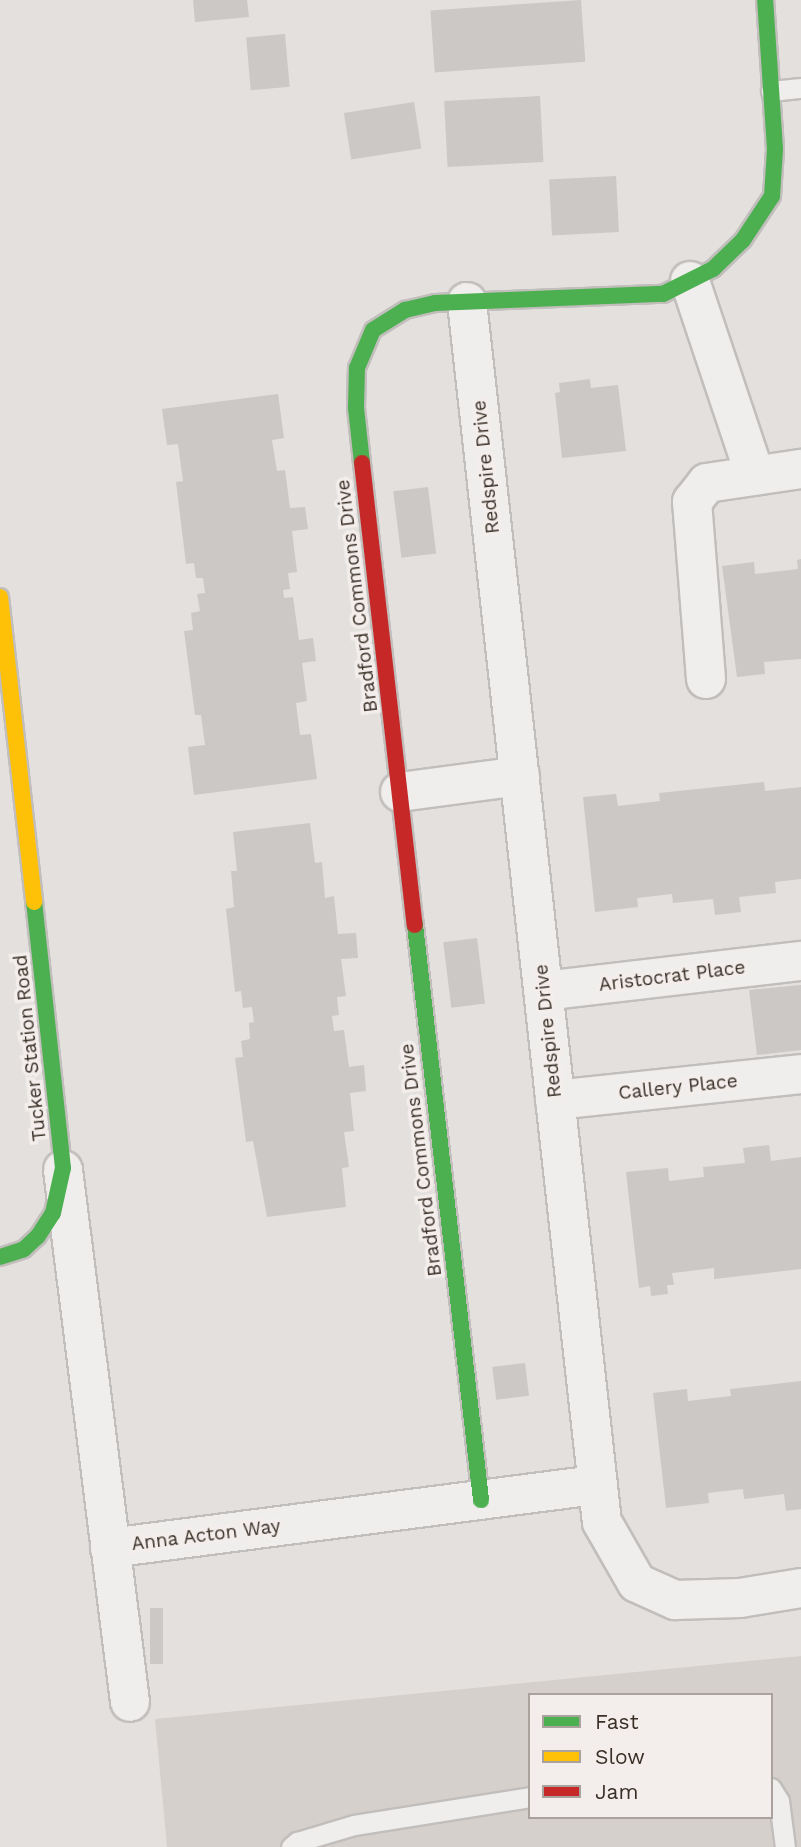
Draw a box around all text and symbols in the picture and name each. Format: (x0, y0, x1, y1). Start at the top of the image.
street label: Redspire Drive (468, 399, 504, 535)
street label: Bradford Commons Drive (331, 478, 383, 714)
street label: Tucker Station Road (9, 953, 51, 1143)
street label: Aristocrat Place (597, 956, 747, 996)
street label: Redspire Drive (530, 963, 566, 1099)
street label: Bradford Commons Drive (395, 1042, 447, 1278)
street label: Callery Place (617, 1069, 739, 1105)
street label: Anna Acton Way (129, 1514, 283, 1556)
legend (528, 1693, 773, 1819)
text: Fast (595, 1709, 639, 1734)
text: Slow (595, 1744, 645, 1769)
text: Jam (595, 1779, 638, 1804)

